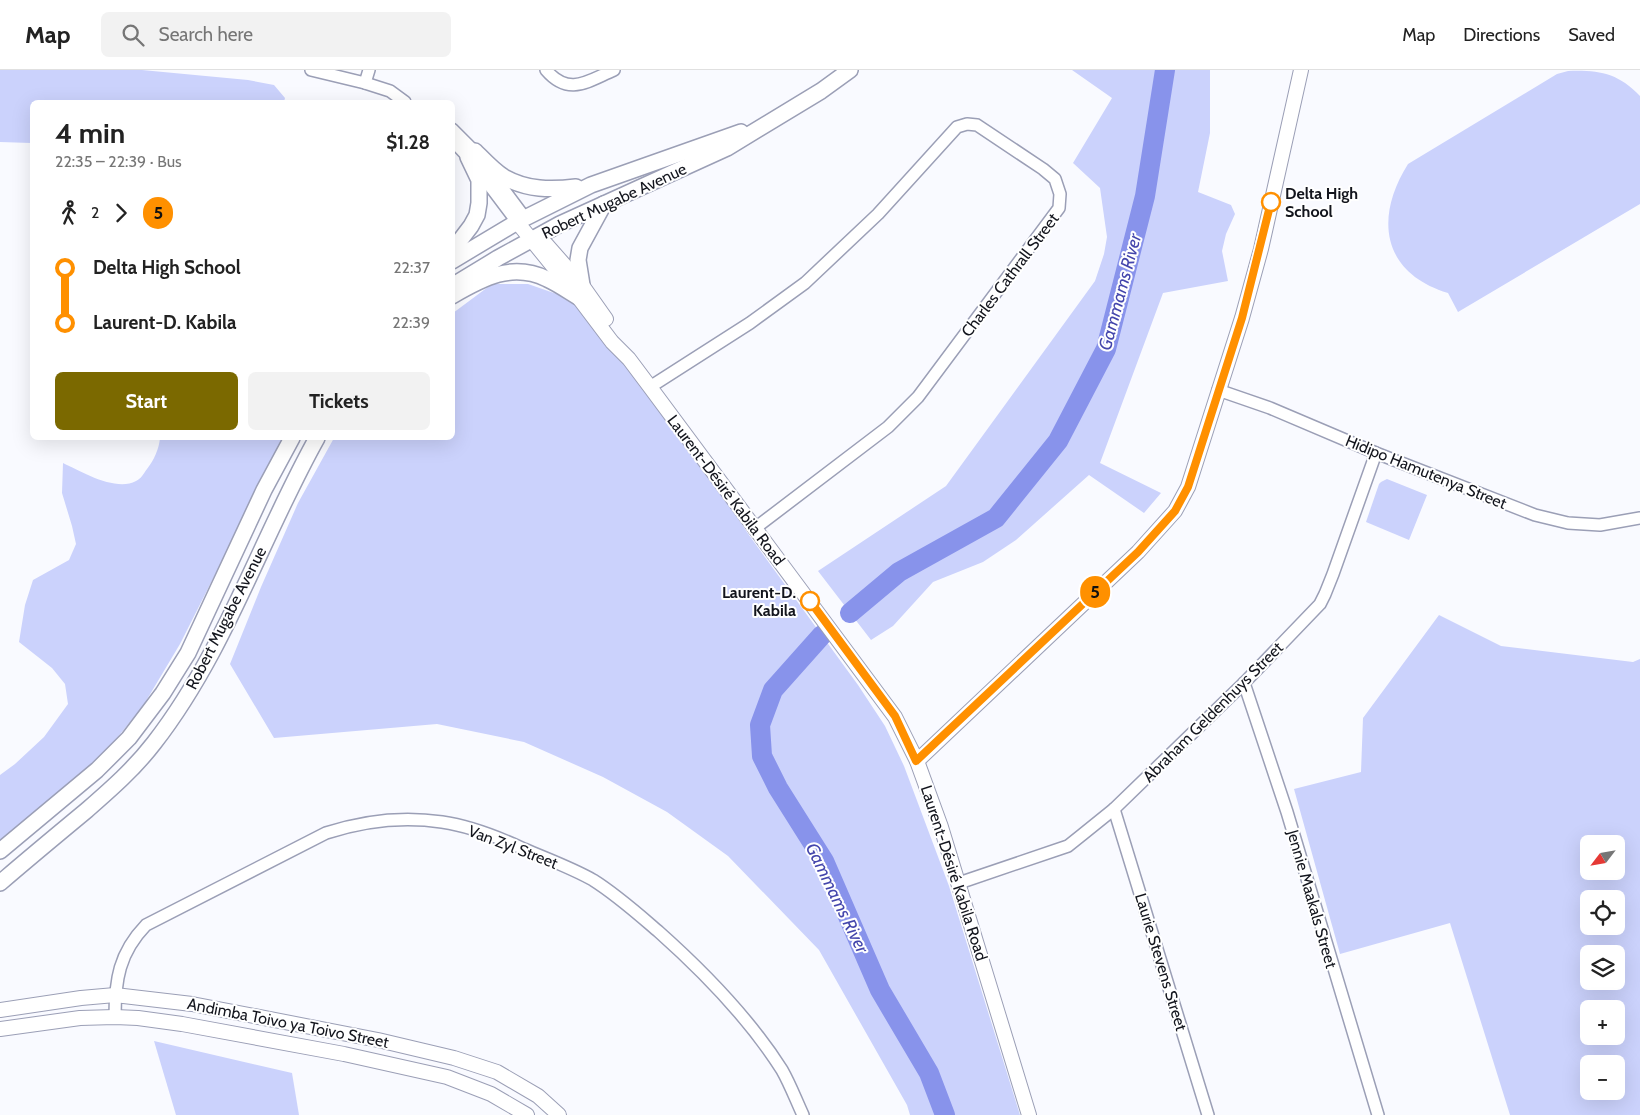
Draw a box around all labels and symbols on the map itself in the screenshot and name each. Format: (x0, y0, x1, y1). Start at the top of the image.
street label: Robert Mugabe Avenue (539, 159, 689, 243)
place label: Delta High School (1285, 184, 1358, 221)
marker: Delta High School (1261, 192, 1281, 212)
street label: Charles Cathrall Street (957, 209, 1063, 341)
water label: Gammams River (1094, 230, 1147, 353)
street label: Laurent-Désiré Kabila Road (663, 411, 789, 569)
street label: Hidipo Hamutenya Street (1343, 431, 1510, 513)
street label: Robert Mugabe Avenue (182, 544, 270, 692)
line badge: 5 (1079, 576, 1111, 608)
place label: Laurent-D. Kabila (722, 583, 796, 620)
marker: Laurent-D. Kabila (800, 591, 820, 611)
street label: Abraham Geldenhuys Street (1139, 638, 1287, 786)
street label: Laurent-Désiré Kabila Road (917, 783, 991, 963)
street label: Van Zyl Street (465, 821, 561, 873)
street label: Jennie Maakals Street (1283, 827, 1341, 971)
north arrow (1580, 835, 1625, 880)
water label: Gammams River (801, 839, 874, 958)
street label: Laurie Stevens Street (1131, 891, 1191, 1034)
street label: Andimba Toivo ya Toivo Street (186, 994, 391, 1052)

